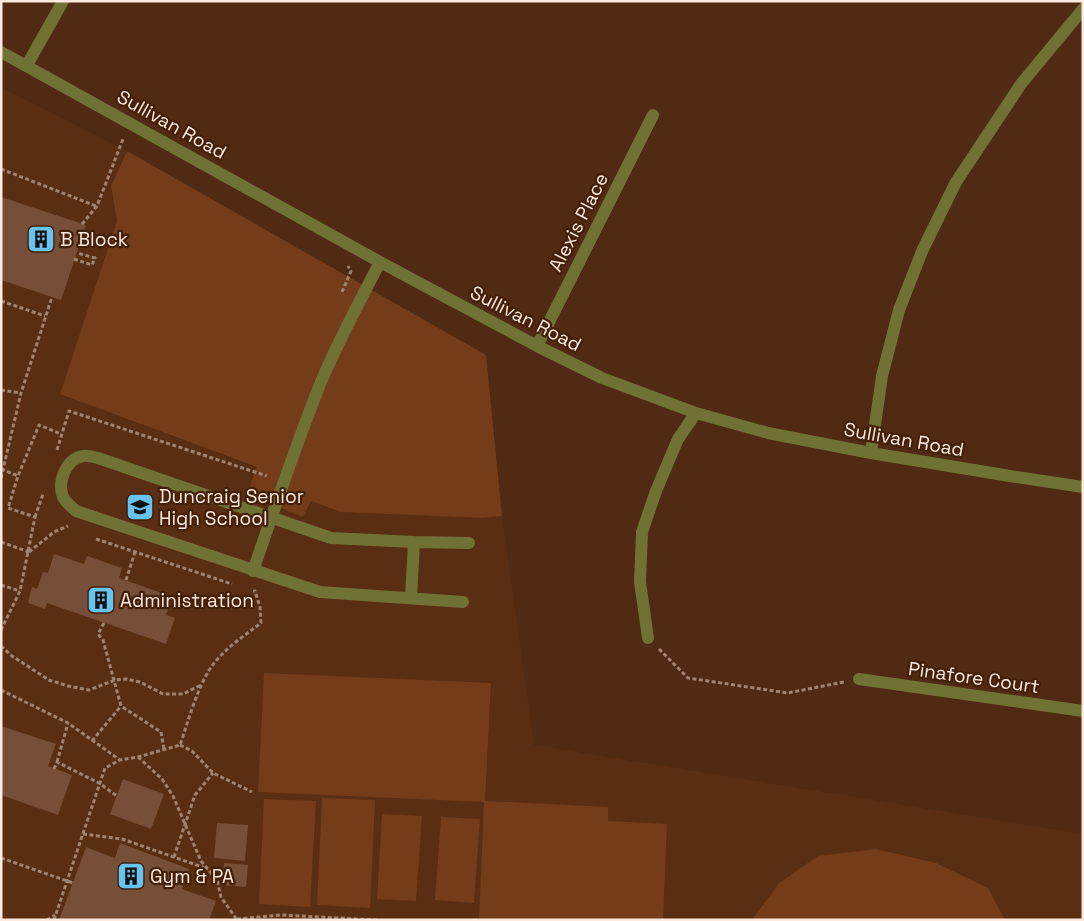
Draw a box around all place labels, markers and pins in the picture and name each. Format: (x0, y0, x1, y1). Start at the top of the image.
building icon: B Block (26, 224, 56, 254)
place label: B Block (60, 227, 128, 252)
place label: Duncraig Senior High School (159, 484, 304, 531)
school or university icon: Duncraig Senior High School (125, 492, 155, 522)
building icon: Administration (86, 585, 116, 615)
place label: Administration (120, 588, 254, 613)
building icon: Gym & PA (116, 861, 146, 891)
place label: Gym & PA (150, 864, 234, 889)

